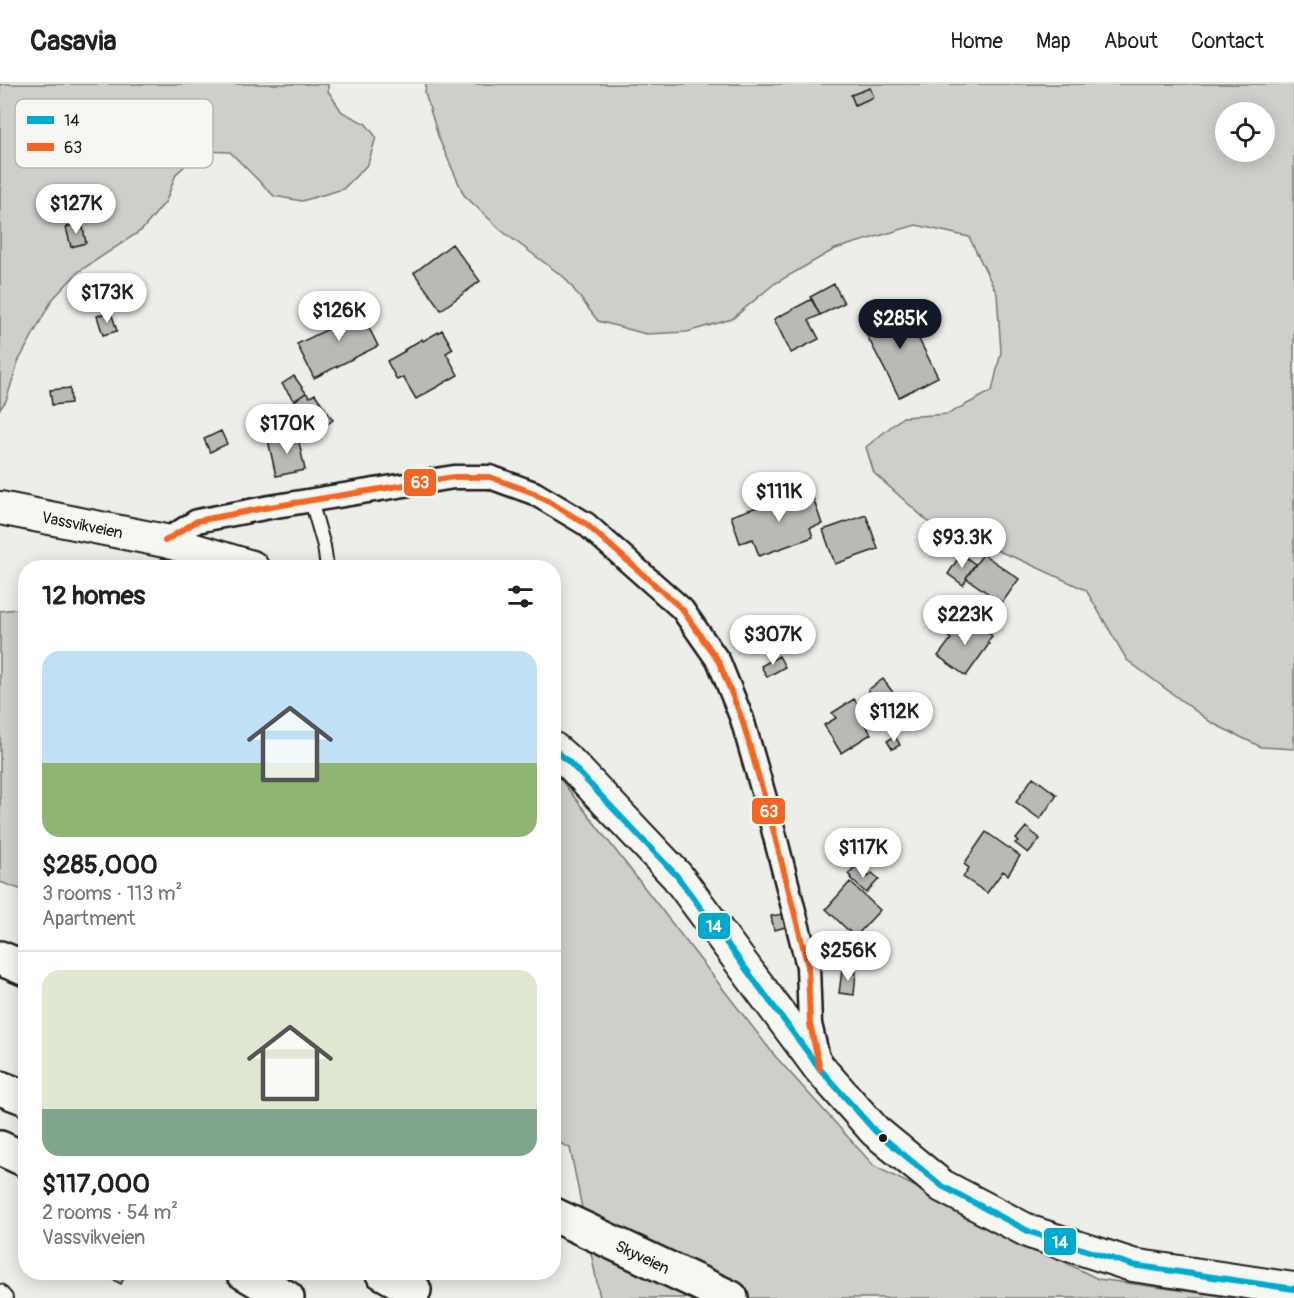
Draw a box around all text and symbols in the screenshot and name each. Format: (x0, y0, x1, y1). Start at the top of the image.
text: Casavia (30, 24, 116, 59)
text: Home (950, 28, 1003, 55)
text: Map (1036, 28, 1071, 55)
text: About (1104, 28, 1158, 55)
text: Contact (1191, 28, 1264, 55)
legend (15, 99, 213, 168)
map controls (1215, 102, 1275, 162)
button: locate (1215, 102, 1275, 162)
text: 14 (64, 111, 80, 131)
text: 63 (64, 138, 82, 158)
pin: $127K (34, 184, 118, 235)
text: $127K (50, 191, 102, 216)
pin: $173K (65, 273, 149, 324)
text: $173K (81, 280, 133, 305)
pin: $126K (297, 291, 381, 342)
text: $126K (312, 298, 366, 323)
pin: $285K (858, 299, 942, 350)
text: $285K (873, 306, 928, 331)
pin: $170K (245, 404, 329, 455)
text: $170K (260, 411, 314, 436)
line badge: 63 (403, 468, 437, 497)
pin: $111K (737, 472, 821, 523)
text: 63 (411, 473, 429, 493)
text: $111K (756, 479, 802, 504)
street label: Vassvikveien (40, 508, 125, 543)
pin: $93.3K (913, 518, 1011, 569)
text: $93.3K (932, 525, 992, 550)
text: 12 homes (42, 580, 145, 612)
icon: filters (504, 580, 537, 613)
pin: $223K (923, 595, 1007, 646)
text: $223K (937, 602, 993, 627)
pin: $307K (731, 615, 815, 666)
text: $307K (744, 622, 802, 647)
icon: home (236, 690, 344, 798)
pin: $112K (852, 692, 936, 743)
text: $112K (869, 699, 919, 724)
line badge: 63 (751, 797, 786, 825)
text: 63 (760, 802, 778, 822)
pin: $117K (821, 828, 905, 879)
text: $117K (838, 835, 888, 860)
text: $285,000 (42, 849, 158, 881)
text: 3 rooms · 113 m² (42, 881, 182, 906)
text: Apartment (42, 906, 135, 931)
line badge: 14 (697, 912, 731, 940)
text: 14 (706, 917, 722, 937)
pin: $256K (806, 931, 890, 982)
text: $256K (820, 938, 876, 963)
icon: home (236, 1009, 344, 1117)
unlabelled marker (877, 1132, 889, 1144)
text: $117,000 (42, 1168, 150, 1200)
text: 2 rooms · 54 m² (42, 1200, 178, 1225)
text: Vassvikveien (42, 1225, 145, 1250)
line badge: 14 (1043, 1227, 1077, 1256)
text: 14 (1052, 1233, 1068, 1253)
street label: Skyveien (612, 1236, 673, 1279)

